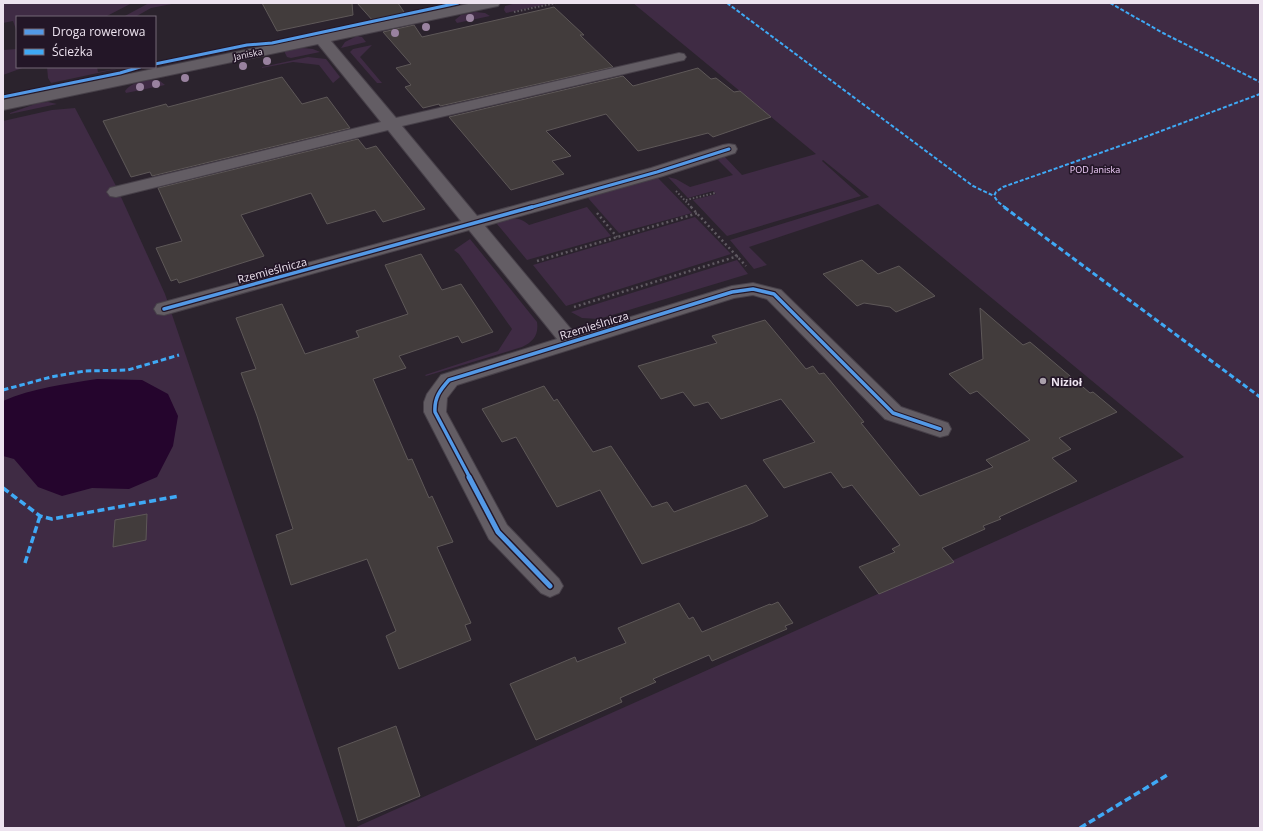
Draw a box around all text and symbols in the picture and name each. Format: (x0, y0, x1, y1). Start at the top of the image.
legend (16, 16, 156, 68)
text: Droga rowerowa (52, 23, 145, 40)
text: Ścieżka (52, 43, 93, 60)
street label: Janiska (231, 45, 264, 64)
park label: POD Janiska (1070, 163, 1120, 176)
street label: Rzemieślnicza (236, 254, 308, 286)
street label: Rzemieślnicza (558, 307, 630, 343)
place label: Nizioł (1051, 374, 1083, 389)
marker: Nizioł (1038, 376, 1048, 386)

